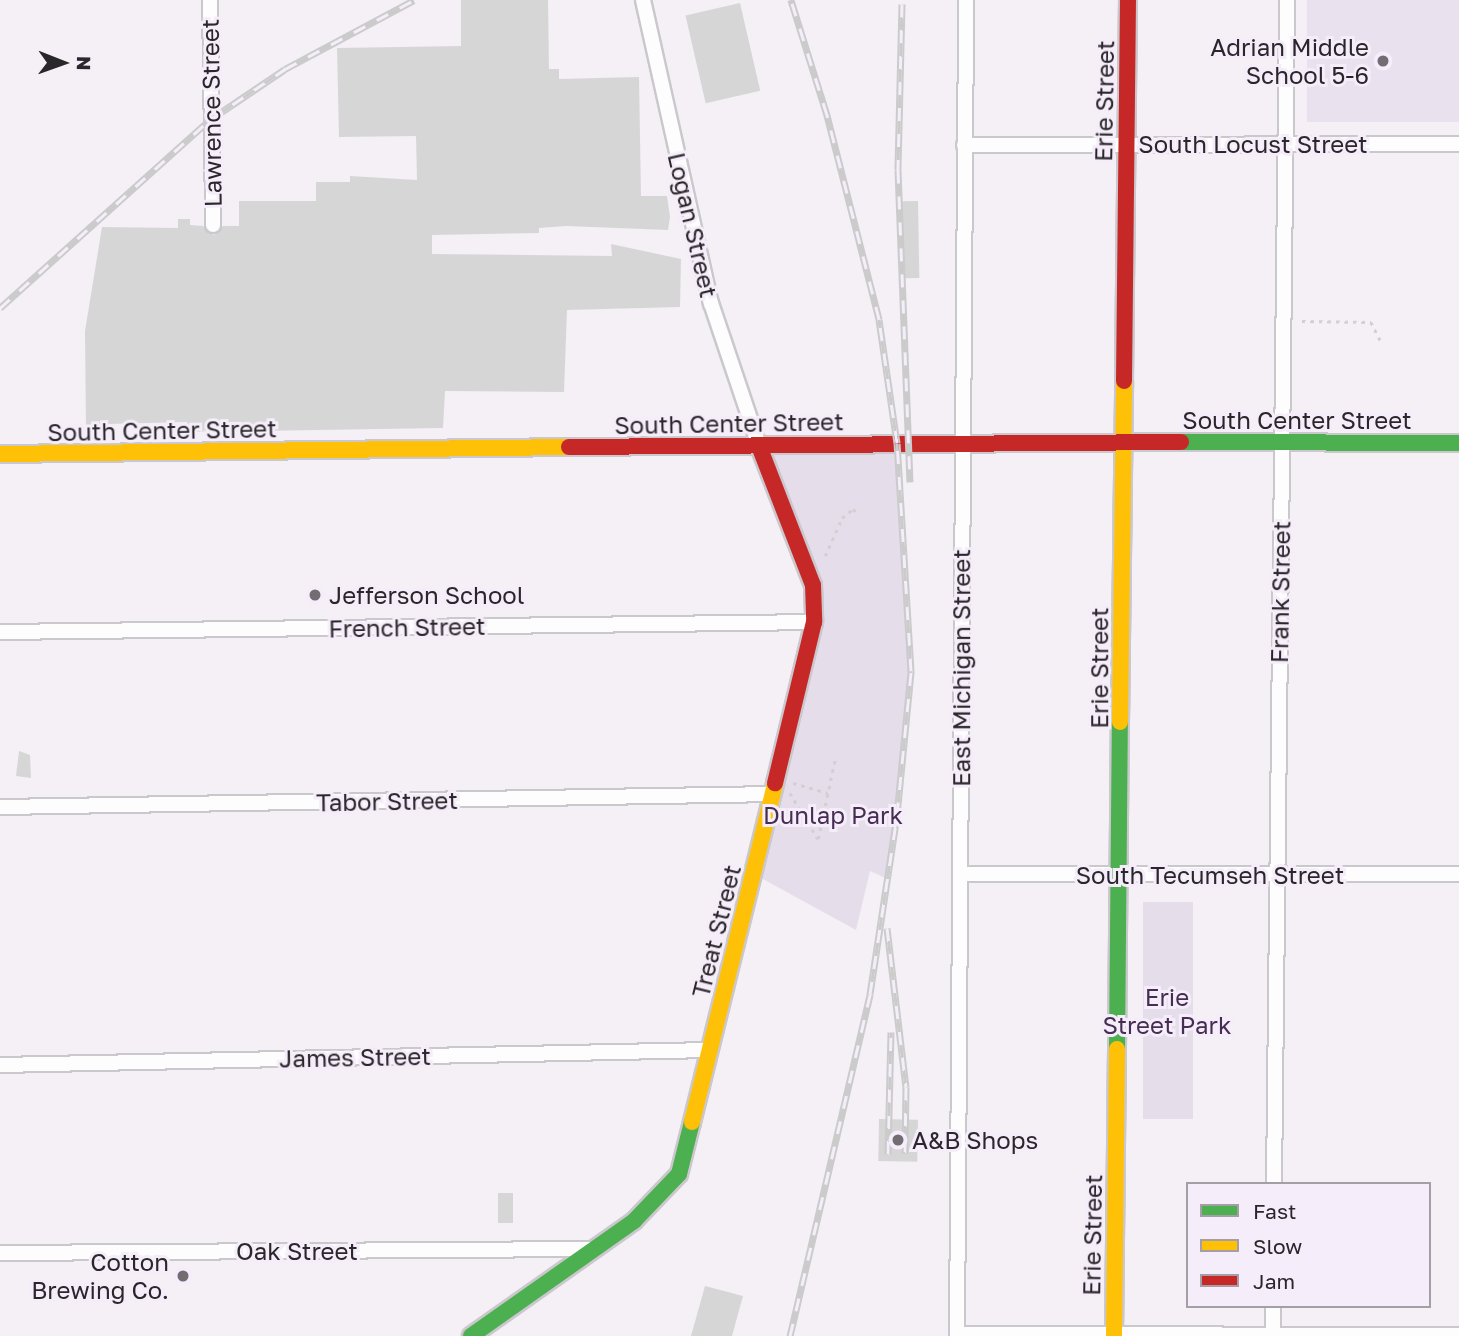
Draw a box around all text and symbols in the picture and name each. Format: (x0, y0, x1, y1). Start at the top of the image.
street label: Lawrence Street (195, 19, 227, 207)
north arrow (28, 28, 98, 98)
place label: Adrian Middle School 5-6 (1210, 33, 1369, 89)
street label: Erie Street (1089, 40, 1119, 162)
marker: Adrian Middle School 5-6 (1375, 53, 1391, 69)
text: N (73, 56, 96, 71)
street label: South Locust Street (1138, 130, 1368, 158)
street label: Logan Street (662, 150, 724, 300)
street label: South Center Street (1182, 406, 1412, 434)
street label: South Center Street (614, 407, 844, 439)
street label: South Center Street (47, 414, 277, 446)
street label: Frank Street (1264, 521, 1296, 663)
street label: East Michigan Street (947, 549, 975, 787)
place label: Jefferson School (329, 581, 524, 609)
marker: Jefferson School (307, 587, 323, 603)
street label: Erie Street (1085, 607, 1113, 729)
street label: French Street (328, 611, 486, 643)
street label: Tabor Street (316, 785, 458, 817)
park label: Dunlap Park (763, 801, 903, 829)
street label: South Tecumseh Street (1076, 861, 1344, 889)
street label: Treat Street (686, 862, 746, 1000)
park label: Erie Street Park (1103, 983, 1231, 1039)
street label: James Street (279, 1041, 431, 1073)
place label: A&B Shops (912, 1126, 1038, 1154)
marker: A&B Shops (890, 1132, 906, 1148)
street label: Erie Street (1077, 1174, 1107, 1296)
legend (1186, 1182, 1431, 1308)
text: Fast (1253, 1198, 1296, 1224)
text: Slow (1253, 1233, 1302, 1259)
street label: Oak Street (236, 1237, 358, 1265)
place label: Cotton Brewing Co. (31, 1248, 169, 1304)
marker: Cotton Brewing Co. (175, 1268, 191, 1284)
text: Jam (1253, 1268, 1295, 1294)

